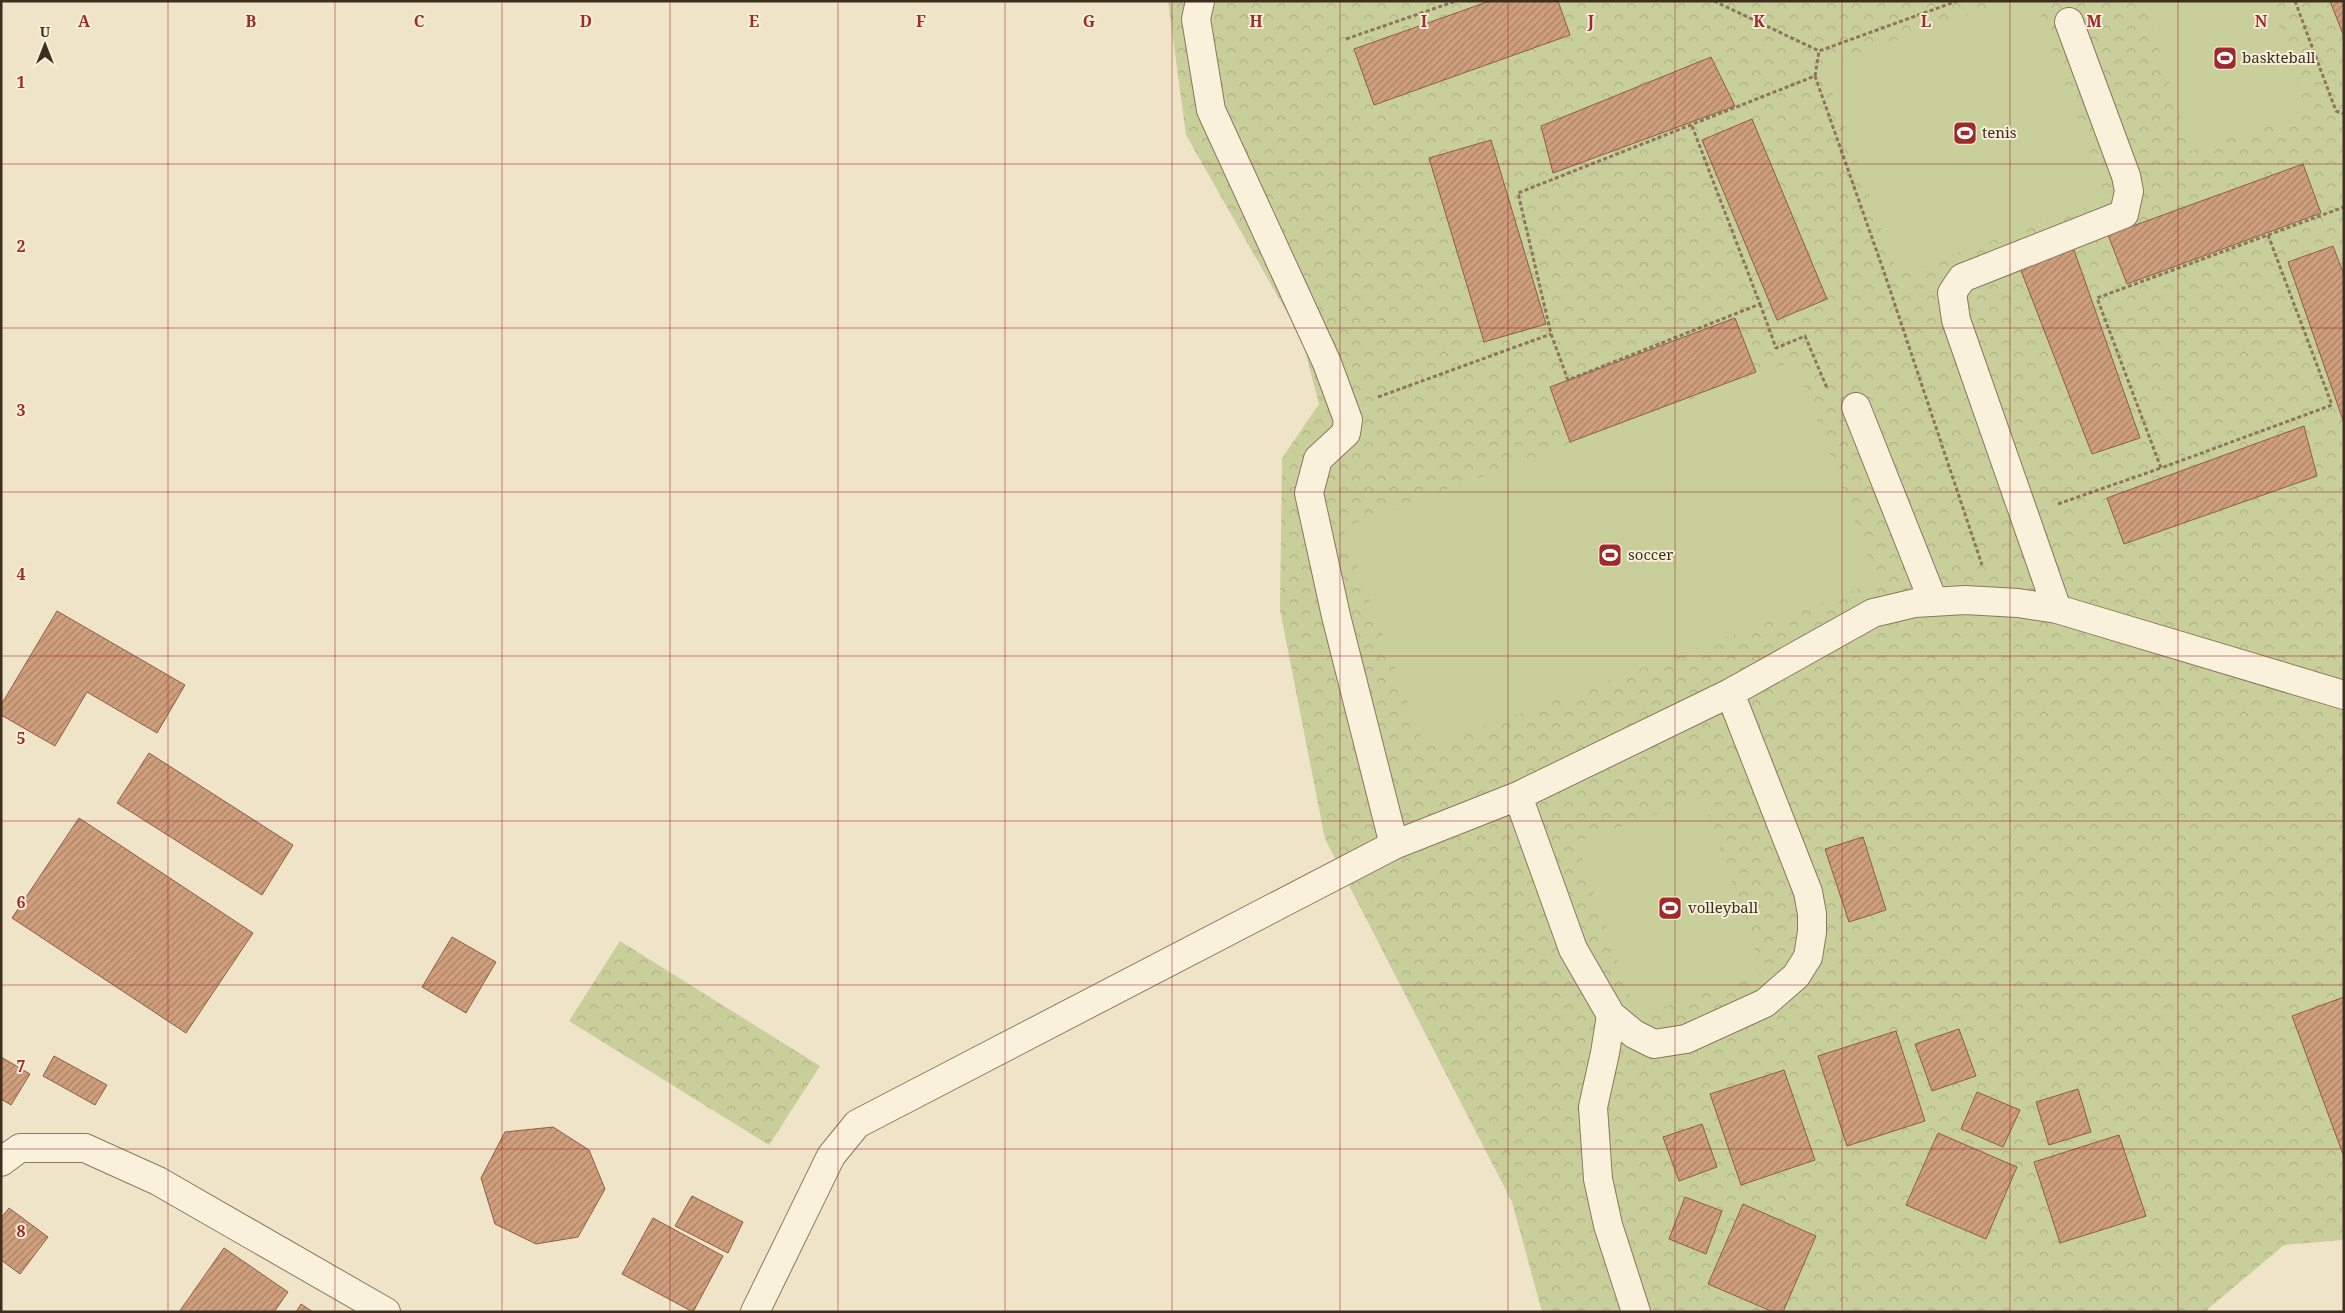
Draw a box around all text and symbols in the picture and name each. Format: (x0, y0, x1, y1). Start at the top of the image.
text: A (78, 10, 91, 32)
text: B (246, 10, 257, 32)
text: C (414, 10, 425, 32)
text: D (580, 10, 592, 32)
text: E (749, 10, 759, 32)
text: F (916, 10, 926, 32)
text: G (1083, 10, 1095, 32)
text: H (1249, 10, 1263, 32)
text: I (1421, 10, 1427, 32)
text: J (1587, 10, 1595, 32)
text: K (1753, 10, 1765, 32)
text: L (1921, 10, 1931, 32)
text: M (2086, 10, 2102, 32)
text: N (2255, 10, 2268, 32)
north arrow (20, 20, 70, 70)
text: U (40, 22, 51, 41)
sports icon: baskteball (2212, 45, 2238, 71)
place label: baskteball (2242, 47, 2316, 67)
text: 1 (16, 71, 26, 93)
sports icon: tenis (1952, 120, 1978, 146)
place label: tenis (1982, 122, 2017, 142)
text: 2 (16, 235, 26, 257)
text: 3 (16, 399, 26, 421)
sports icon: soccer (1597, 542, 1623, 568)
place label: soccer (1628, 544, 1673, 564)
text: 4 (16, 563, 26, 585)
text: 5 (16, 727, 26, 749)
text: 6 (16, 891, 26, 913)
sports icon: volleyball (1657, 895, 1683, 921)
place label: volleyball (1688, 897, 1758, 917)
text: 7 (16, 1055, 26, 1077)
text: 8 (16, 1220, 26, 1242)

